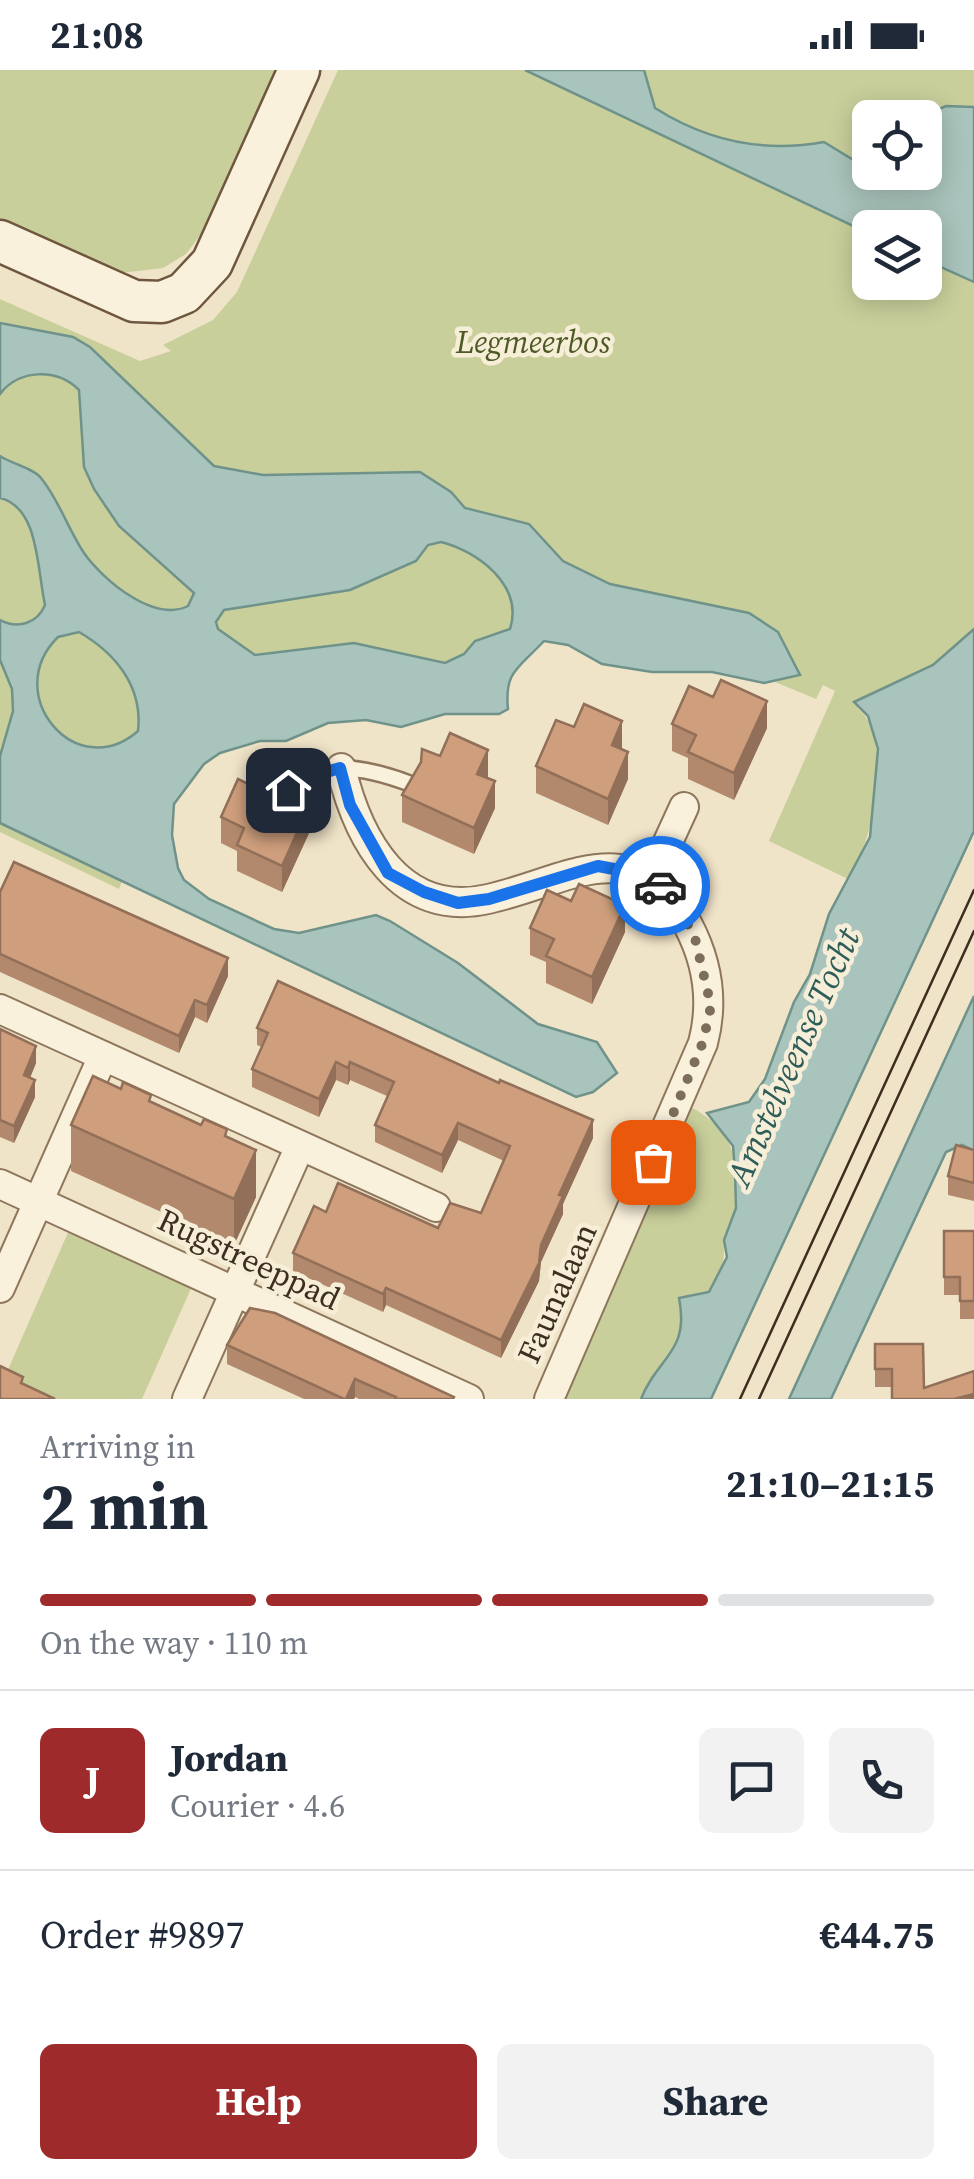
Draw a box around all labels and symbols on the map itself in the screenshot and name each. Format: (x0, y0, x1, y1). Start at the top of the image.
park label: Legmeerbos (455, 320, 611, 364)
pin (246, 748, 331, 833)
courier (610, 836, 710, 936)
water label: Amstelveense Tocht (714, 919, 872, 1195)
pin (611, 1120, 696, 1205)
street label: Rugstreeppad (151, 1197, 347, 1321)
street label: Faunalaan (507, 1216, 607, 1370)

